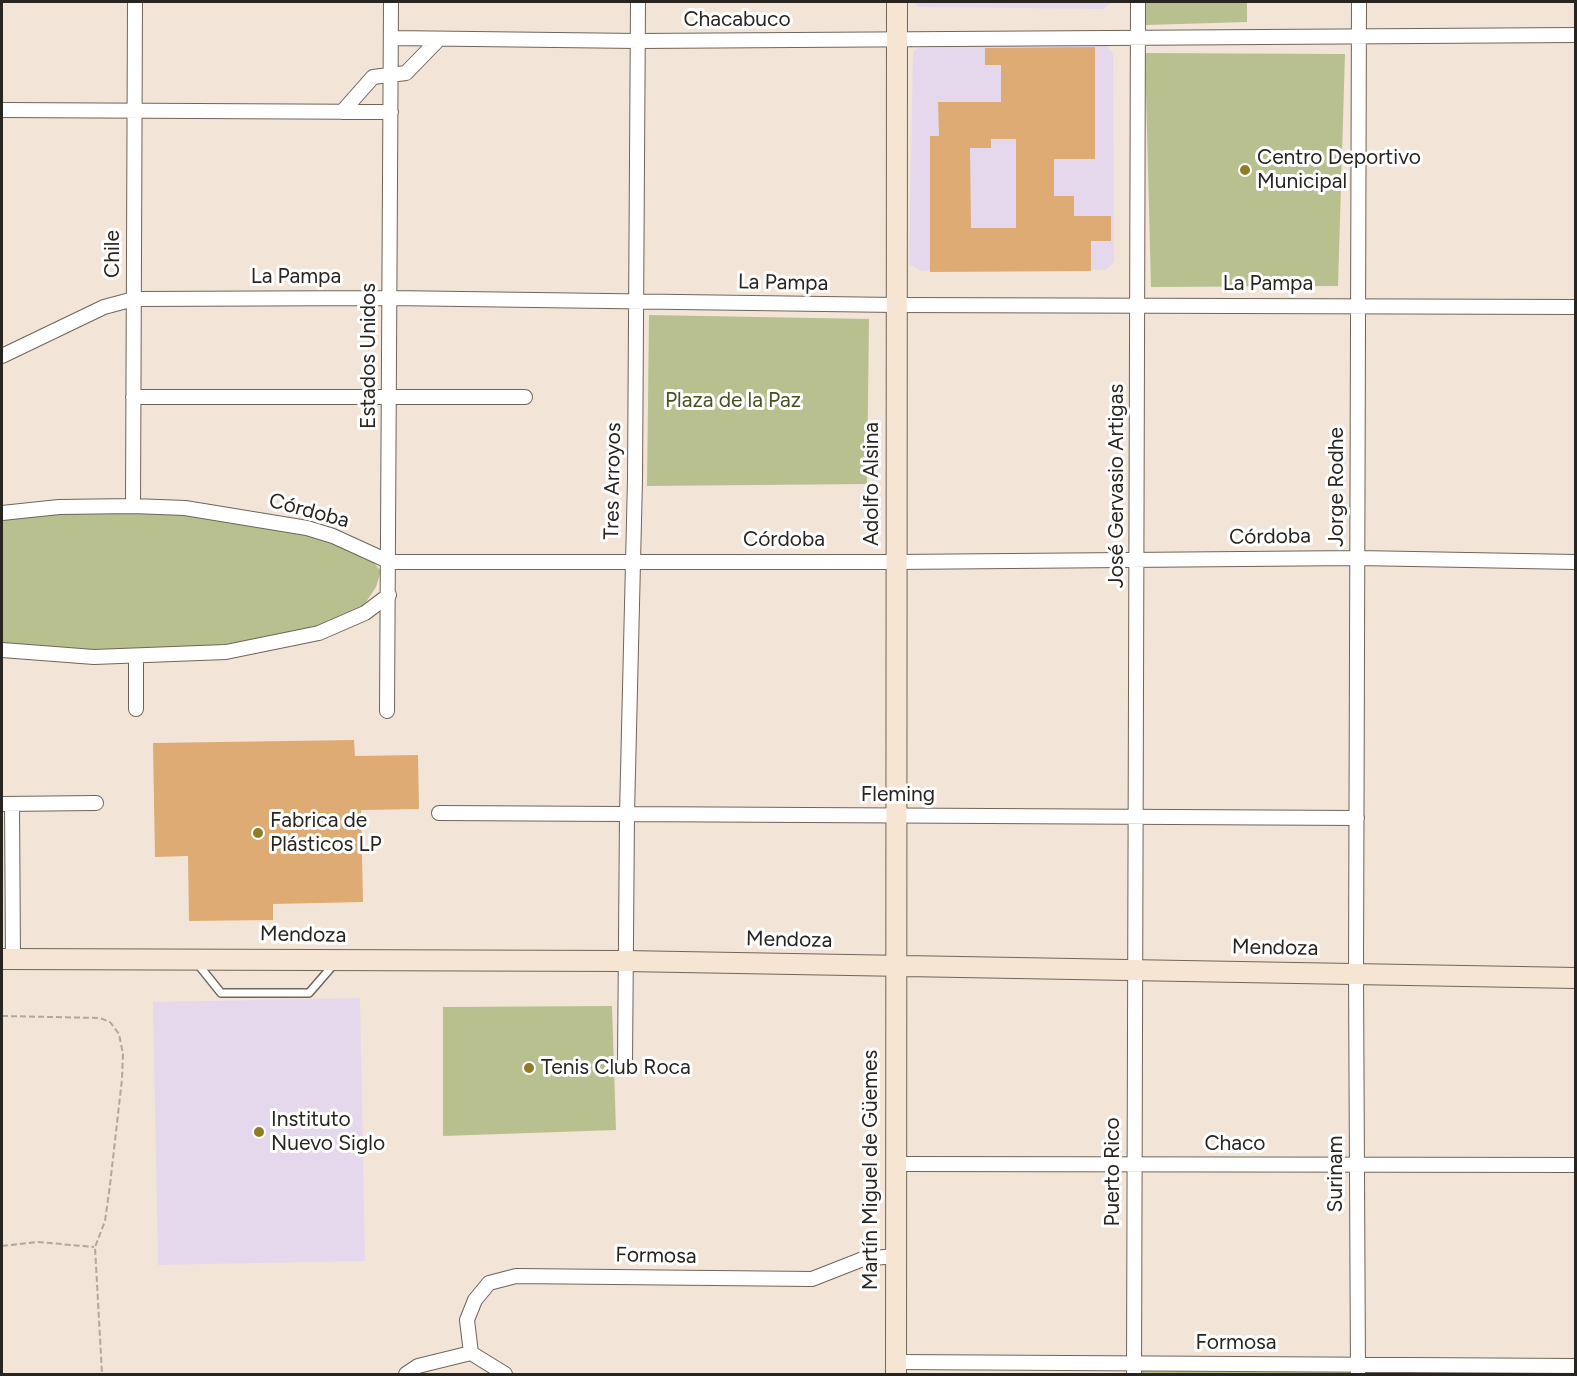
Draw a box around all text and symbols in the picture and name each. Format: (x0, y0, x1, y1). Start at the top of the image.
street label: Chacabuco (683, 7, 791, 33)
place label: Centro Deportivo Municipal (1257, 145, 1421, 195)
marker: Centro Deportivo Municipal (1238, 163, 1252, 177)
street label: Chile (100, 230, 126, 278)
street label: La Pampa (251, 264, 341, 290)
street label: La Pampa (738, 270, 828, 296)
street label: La Pampa (1223, 271, 1313, 297)
street label: Estados Unidos (356, 283, 382, 429)
street label: José Gervasio Artigas (1104, 384, 1130, 588)
park label: Plaza de la Paz (665, 388, 801, 414)
street label: Tres Arroyos (599, 422, 627, 540)
street label: Adolfo Alsina (859, 422, 885, 546)
street label: Jorge Rodhe (1324, 427, 1350, 547)
street label: Córdoba (266, 488, 352, 534)
street label: Córdoba (1229, 524, 1311, 550)
street label: Córdoba (743, 527, 825, 553)
street label: Fleming (861, 782, 935, 808)
place label: Fabrica de Plásticos LP (270, 808, 382, 858)
marker: Fabrica de Plásticos LP (251, 826, 265, 840)
street label: Mendoza (260, 922, 346, 948)
street label: Mendoza (746, 927, 832, 953)
street label: Mendoza (1232, 935, 1318, 961)
street label: Martín Miguel de Güemes (858, 1050, 884, 1290)
place label: Tenis Club Roca (541, 1055, 691, 1081)
marker: Tenis Club Roca (522, 1061, 536, 1075)
place label: Instituto Nuevo Siglo (271, 1107, 385, 1157)
street label: Puerto Rico (1100, 1117, 1126, 1227)
marker: Instituto Nuevo Siglo (252, 1125, 266, 1139)
street label: Chaco (1204, 1131, 1266, 1157)
street label: Surinam (1323, 1136, 1349, 1212)
street label: Formosa (615, 1243, 697, 1269)
street label: Formosa (1195, 1330, 1277, 1356)

